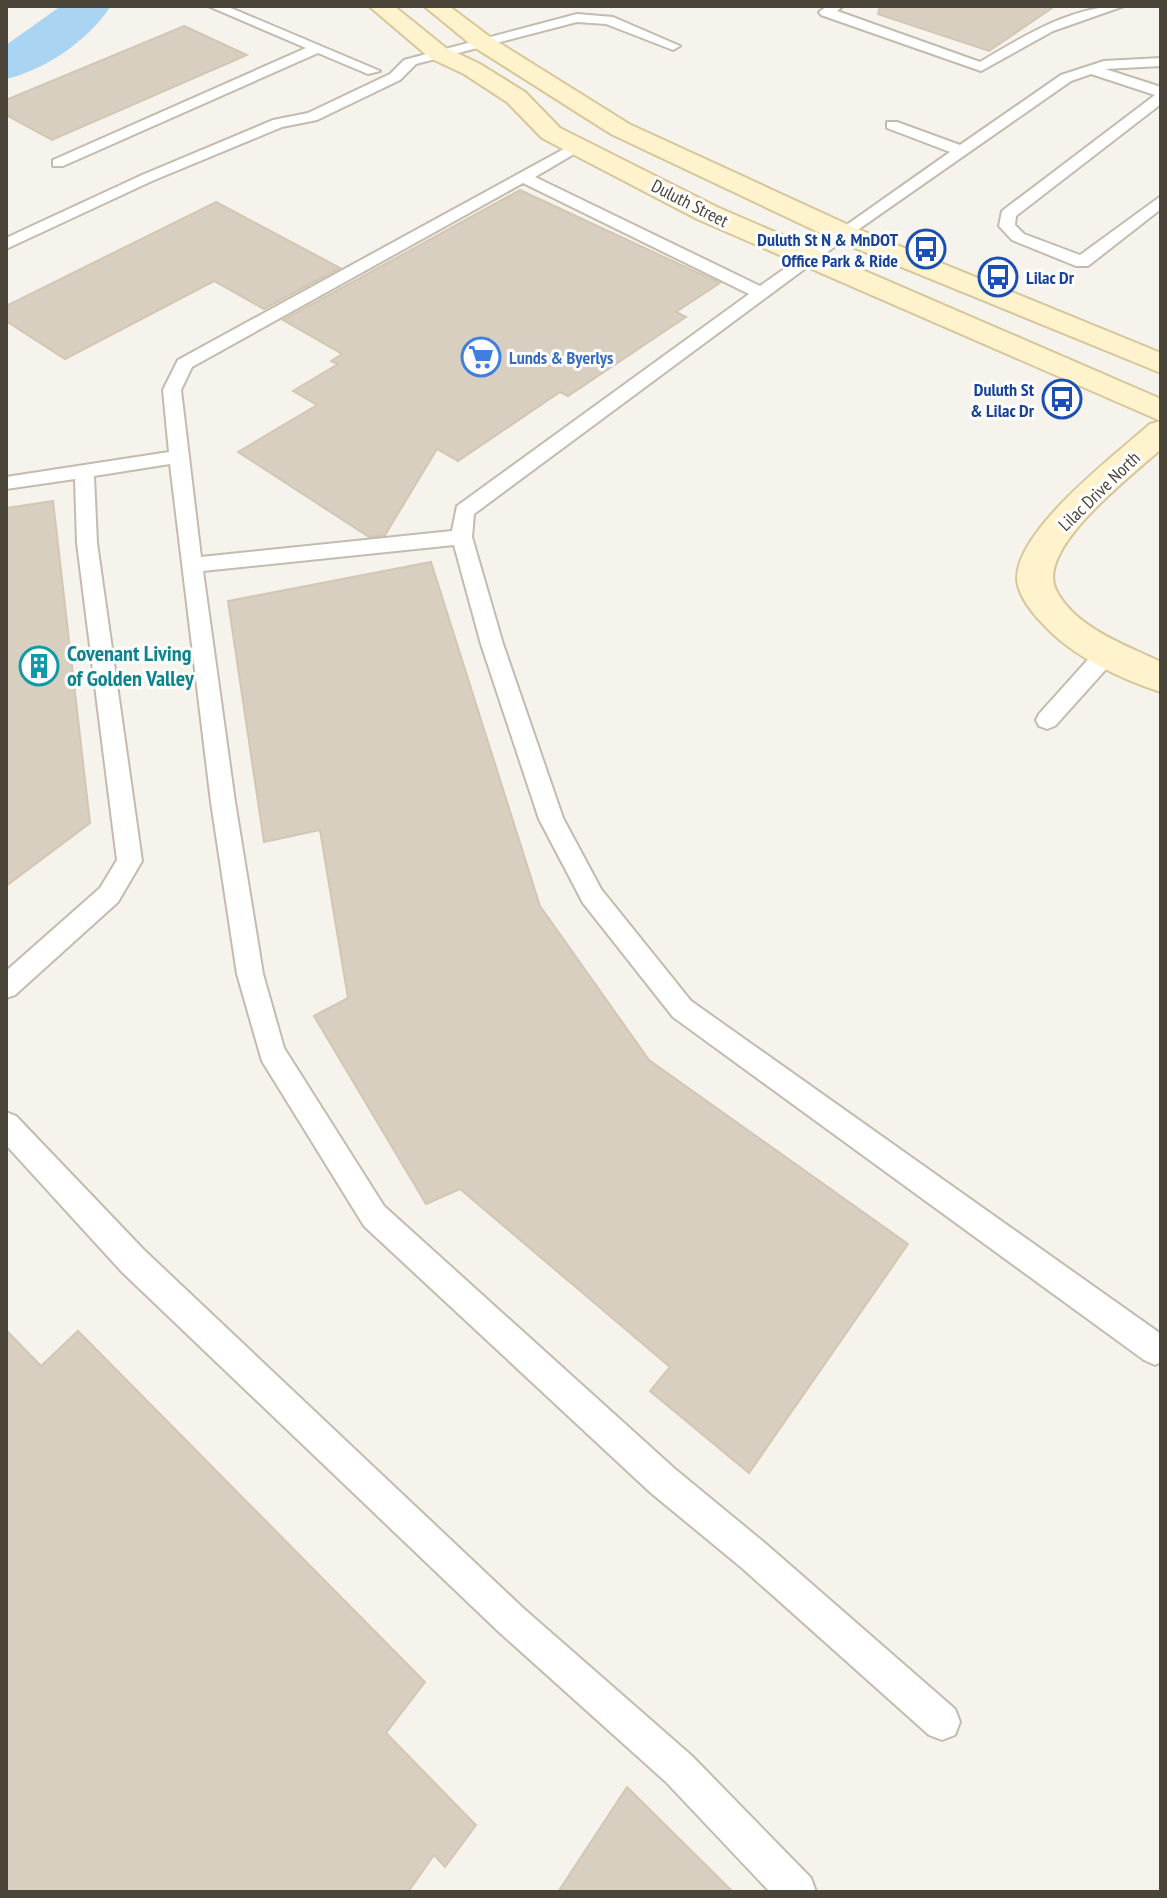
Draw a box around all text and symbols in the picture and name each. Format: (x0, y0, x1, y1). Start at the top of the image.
street label: Duluth Street (648, 174, 732, 232)
place label: Duluth St N & MnDOT Office Park & Ride (757, 228, 898, 272)
bus stop icon: Duluth St N & MnDOT Office Park & Ride (905, 228, 947, 270)
bus stop icon: Lilac Dr (977, 256, 1019, 298)
place label: Lilac Dr (1026, 266, 1075, 289)
supermarket icon: Lunds & Byerlys (460, 336, 502, 378)
place label: Lunds & Byerlys (509, 346, 613, 369)
place label: Duluth St & Lilac Dr (970, 378, 1035, 422)
bus stop icon: Duluth St & Lilac Dr (1041, 378, 1083, 420)
street label: Lilac Drive North (1053, 446, 1145, 536)
place label: Covenant Living of Golden Valley (67, 639, 195, 692)
building icon: Covenant Living of Golden Valley (18, 645, 60, 687)

